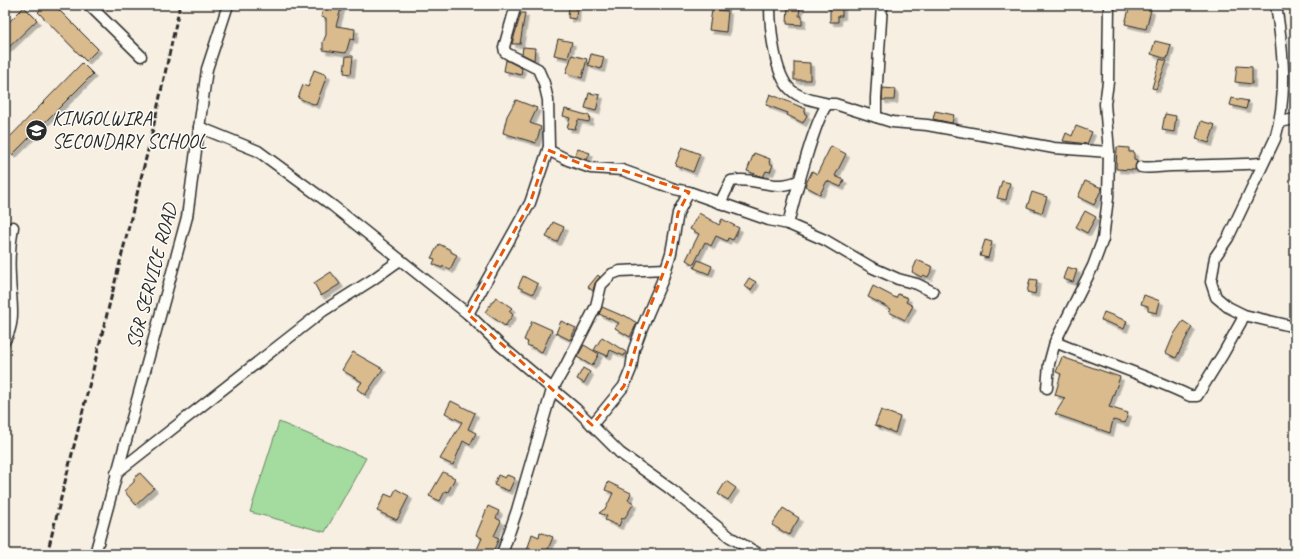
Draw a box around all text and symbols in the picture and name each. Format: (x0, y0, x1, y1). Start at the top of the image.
place label: KINGOLWIRA SECONDARY SCHOOL (52, 106, 207, 154)
school or university icon: KINGOLWIRA SECONDARY SCHOOL (24, 117, 50, 143)
street label: SGR SERVICE ROAD (120, 199, 183, 351)

